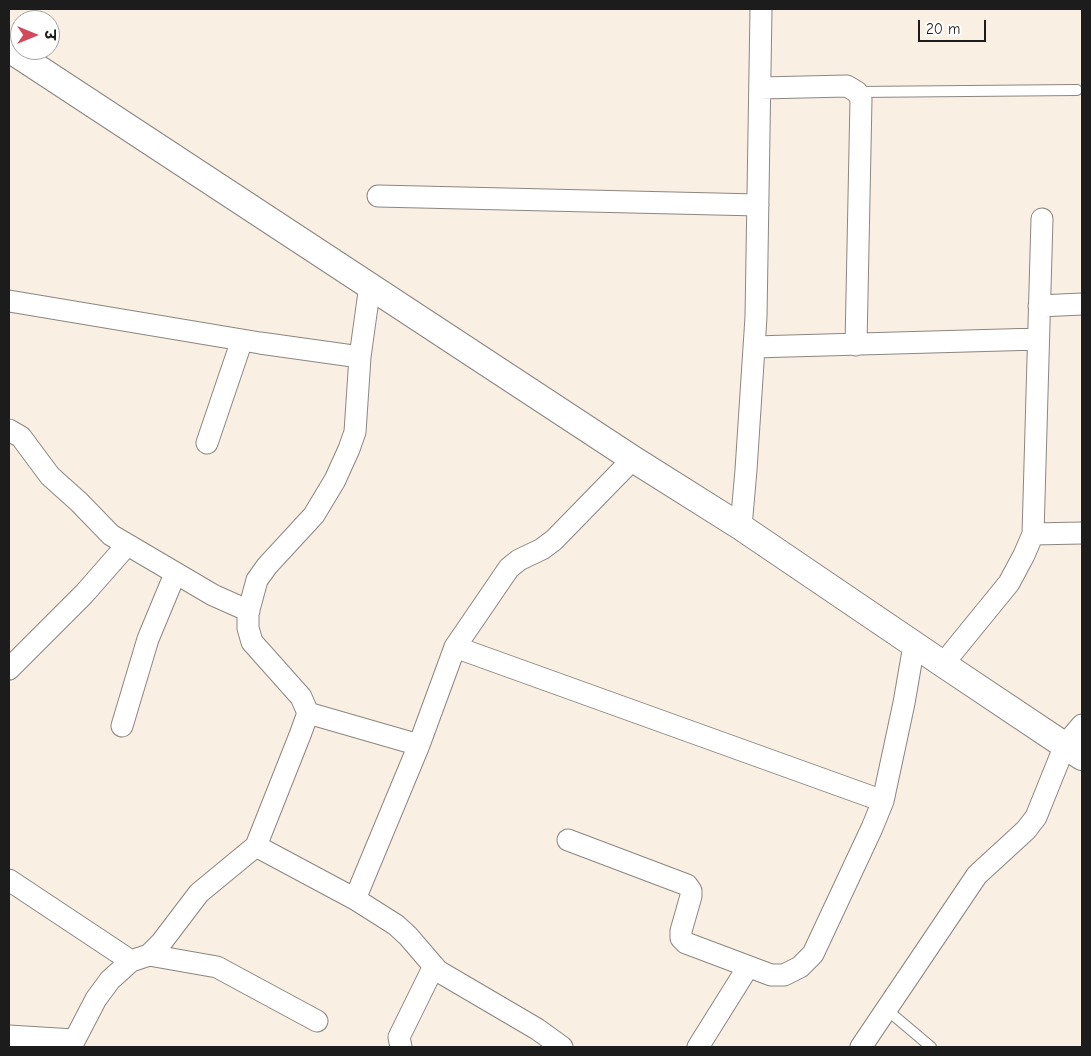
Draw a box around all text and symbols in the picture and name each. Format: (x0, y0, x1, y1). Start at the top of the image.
north arrow (10, 10, 60, 60)
scale bar (921, 10, 988, 42)
text: 20 m (926, 20, 960, 38)
text: उ (41, 30, 58, 40)

